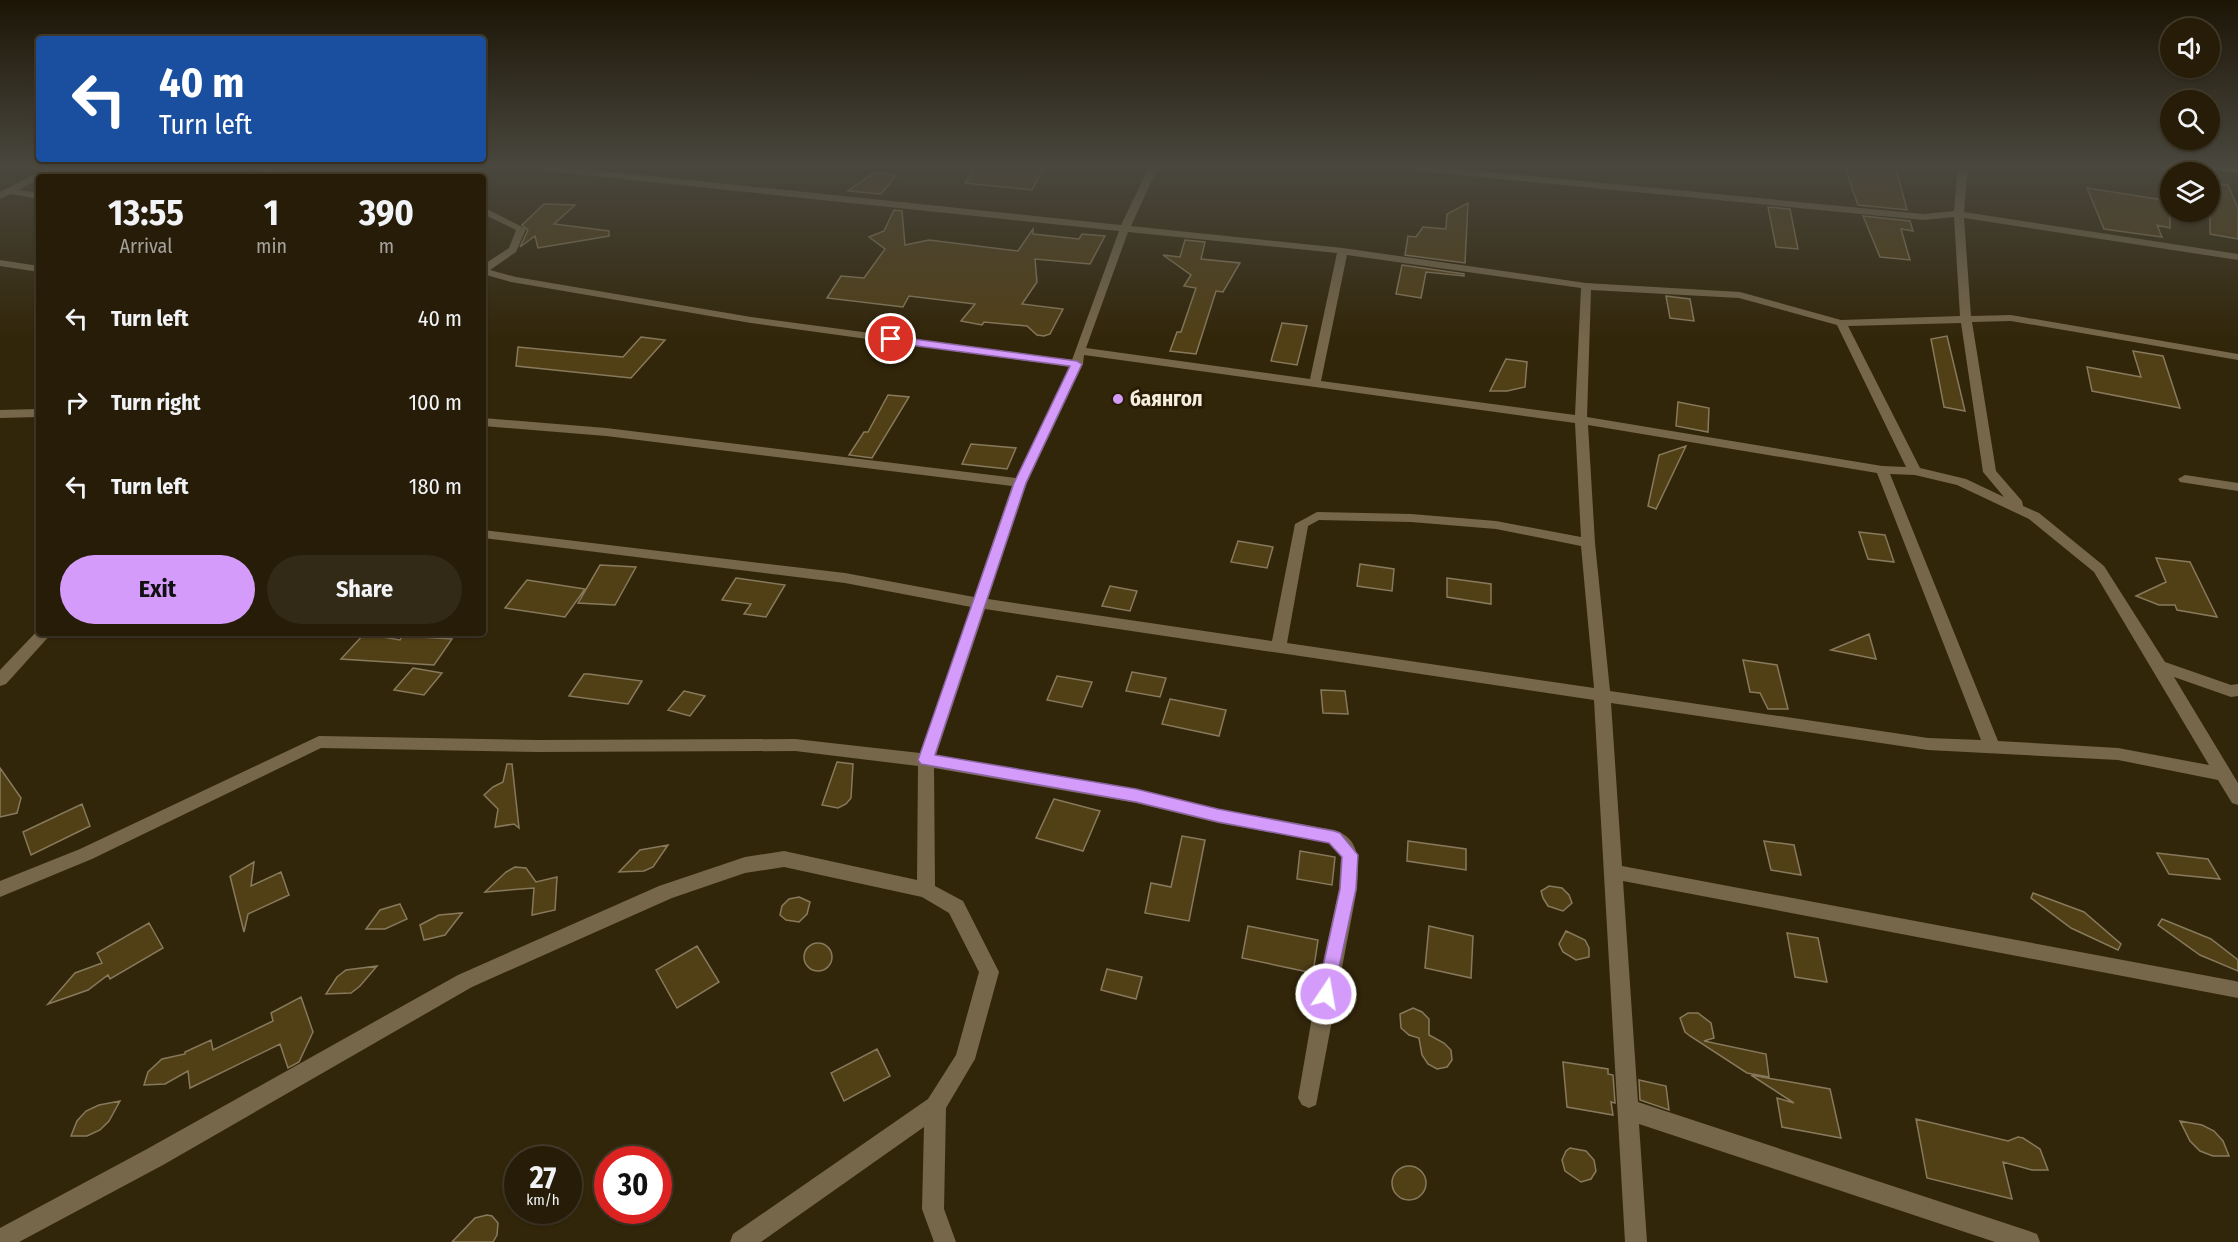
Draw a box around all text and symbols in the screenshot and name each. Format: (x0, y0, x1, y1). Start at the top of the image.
map controls (2160, 18, 2220, 222)
button: sound (2160, 18, 2220, 78)
text: 40 m (159, 58, 244, 108)
icon: left (60, 60, 138, 138)
button: search (2160, 90, 2220, 150)
text: Turn left (159, 109, 252, 141)
button: layers (2160, 162, 2220, 222)
text: 13:55 (108, 191, 184, 235)
text: 1 (264, 191, 279, 235)
text: 390 (359, 191, 414, 235)
text: Arrival (119, 234, 173, 258)
text: min (256, 234, 287, 258)
text: m (379, 234, 394, 258)
icon: left (60, 302, 93, 335)
text: Turn left (111, 305, 189, 332)
text: 40 m (418, 305, 462, 332)
pin (865, 313, 916, 364)
icon: arrive (874, 322, 907, 355)
icon: right (60, 386, 93, 419)
place label: баянгол (1130, 386, 1203, 412)
text: Turn right (111, 389, 200, 416)
text: 100 m (408, 389, 462, 416)
marker: баянгол (1111, 392, 1125, 406)
icon: left (60, 470, 93, 503)
text: Turn left (111, 473, 189, 500)
text: 180 m (409, 473, 462, 500)
button: Exit (60, 555, 255, 624)
button: Share (267, 555, 462, 624)
position arrow (1294, 962, 1358, 1026)
speed limit sign: 30 (594, 1146, 672, 1224)
text: 27 (530, 1160, 556, 1196)
text: km/h (526, 1191, 560, 1209)

